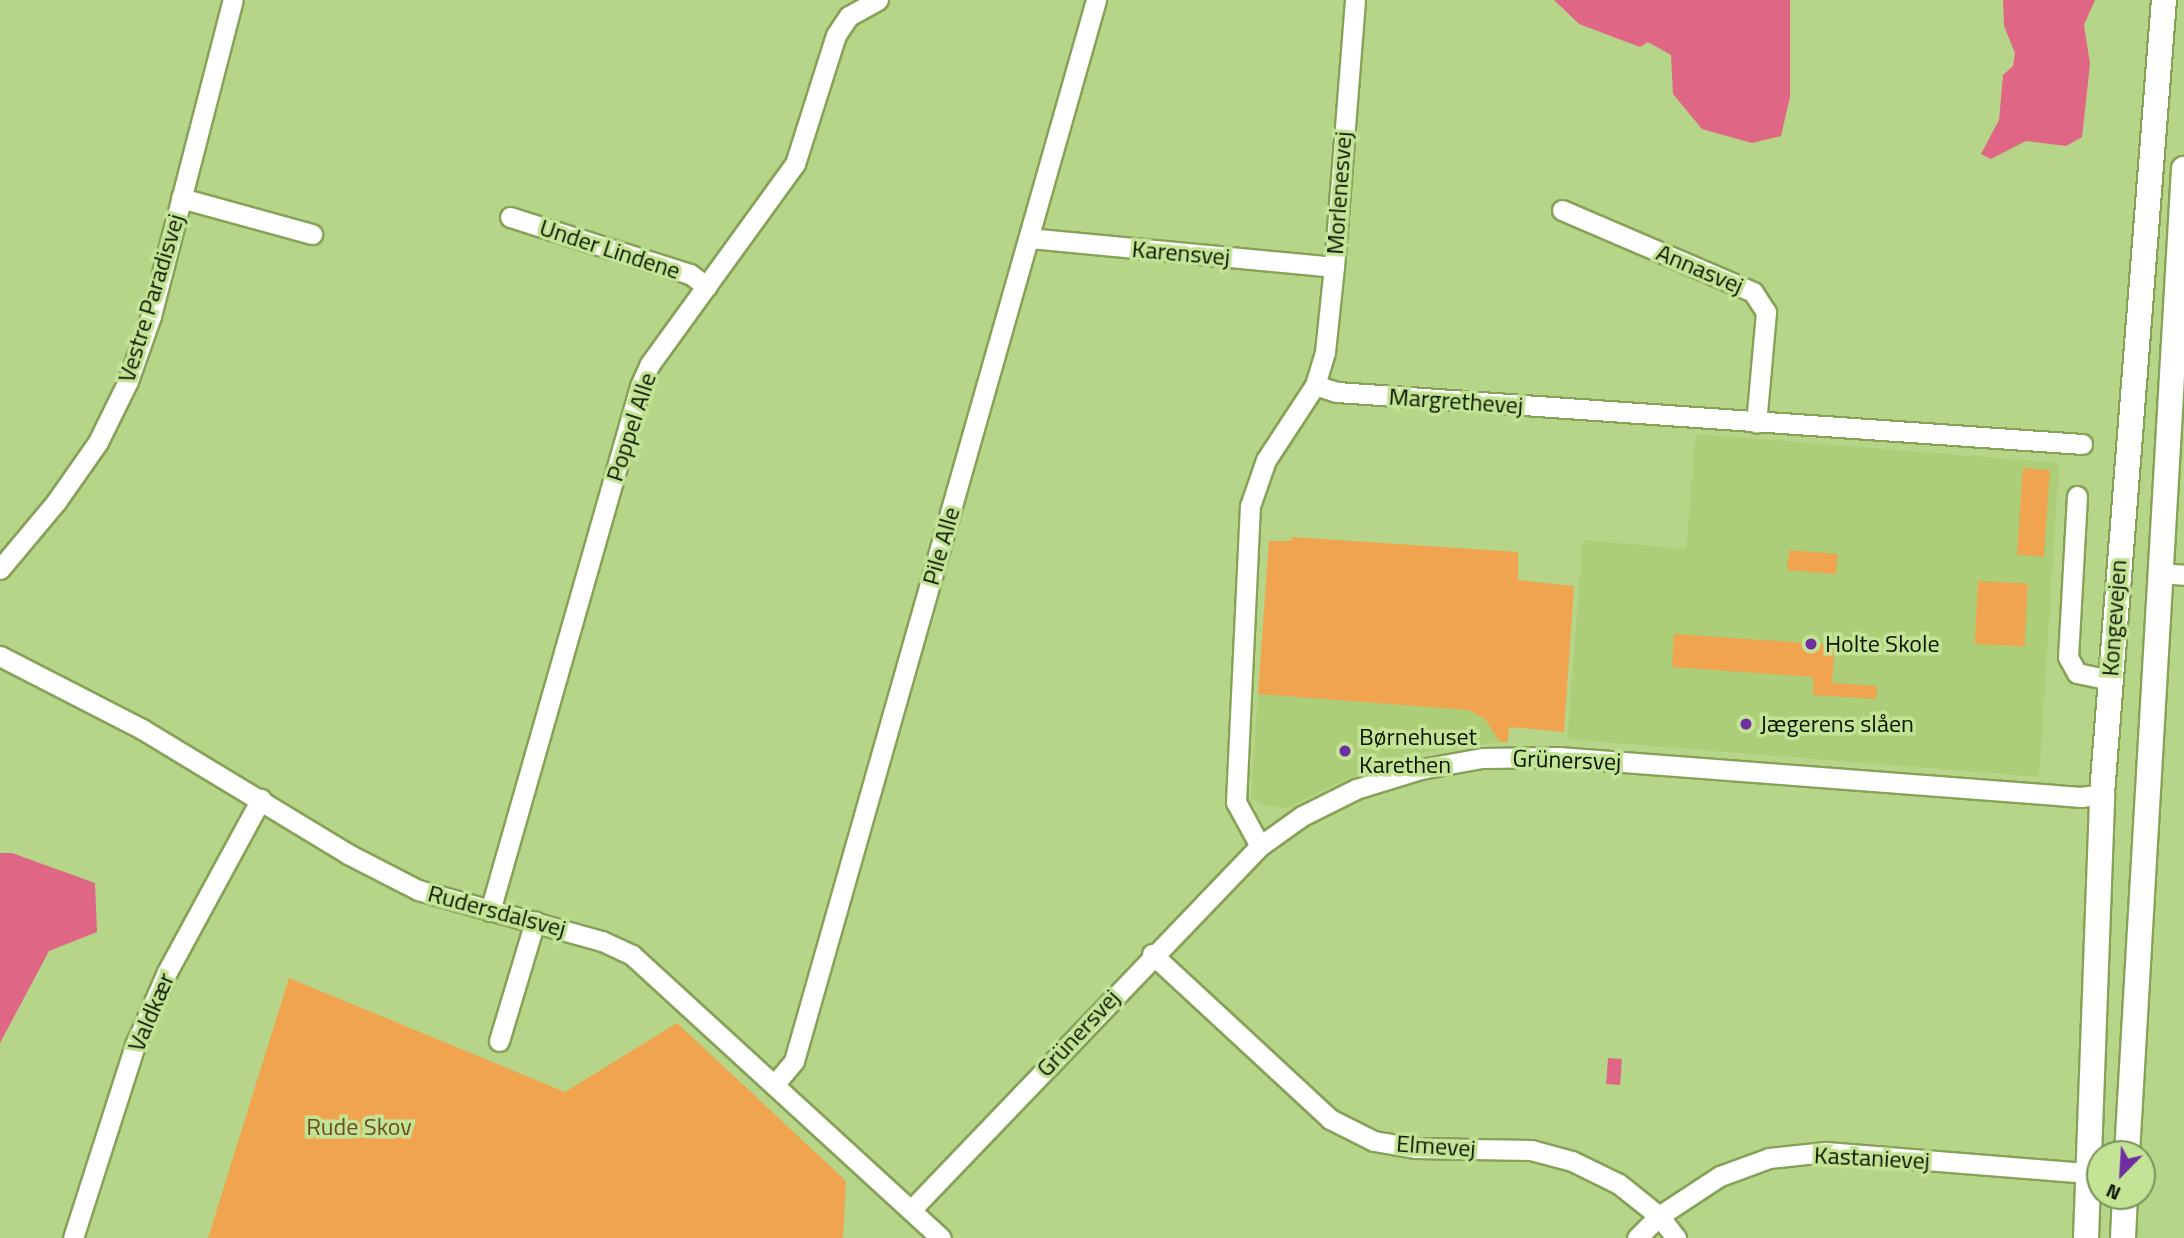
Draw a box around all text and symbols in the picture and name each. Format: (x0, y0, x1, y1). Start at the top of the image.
street label: Morlenesvej (1320, 130, 1358, 256)
street label: Vestre Paradisvej (112, 210, 190, 386)
street label: Under Lindene (536, 213, 684, 285)
street label: Karensvej (1131, 234, 1231, 272)
street label: Annasvej (1652, 238, 1748, 300)
street label: Poppel Alle (600, 369, 662, 485)
street label: Margrethevej (1388, 382, 1524, 420)
street label: Pile Alle (916, 504, 966, 588)
street label: Kongevejen (2096, 559, 2132, 677)
place label: Holte Skole (1825, 630, 1940, 658)
marker: Holte Skole (1803, 636, 1819, 652)
place label: Jægerens slåen (1760, 710, 1914, 738)
marker: Jægerens slåen (1738, 716, 1754, 732)
place label: Børnehuset Karethen (1359, 723, 1477, 779)
marker: Børnehuset Karethen (1337, 743, 1353, 759)
street label: Grünersvej (1512, 744, 1622, 776)
street label: Rudersdalsvej (425, 879, 569, 943)
street label: Valdkær (122, 968, 180, 1056)
street label: Grünersvej (1030, 983, 1126, 1083)
park label: Rude Skov (306, 1113, 412, 1141)
street label: Elmevej (1395, 1129, 1477, 1163)
north arrow (2086, 1140, 2156, 1210)
street label: Kastanievej (1813, 1141, 1931, 1175)
text: N (2101, 1177, 2125, 1209)

